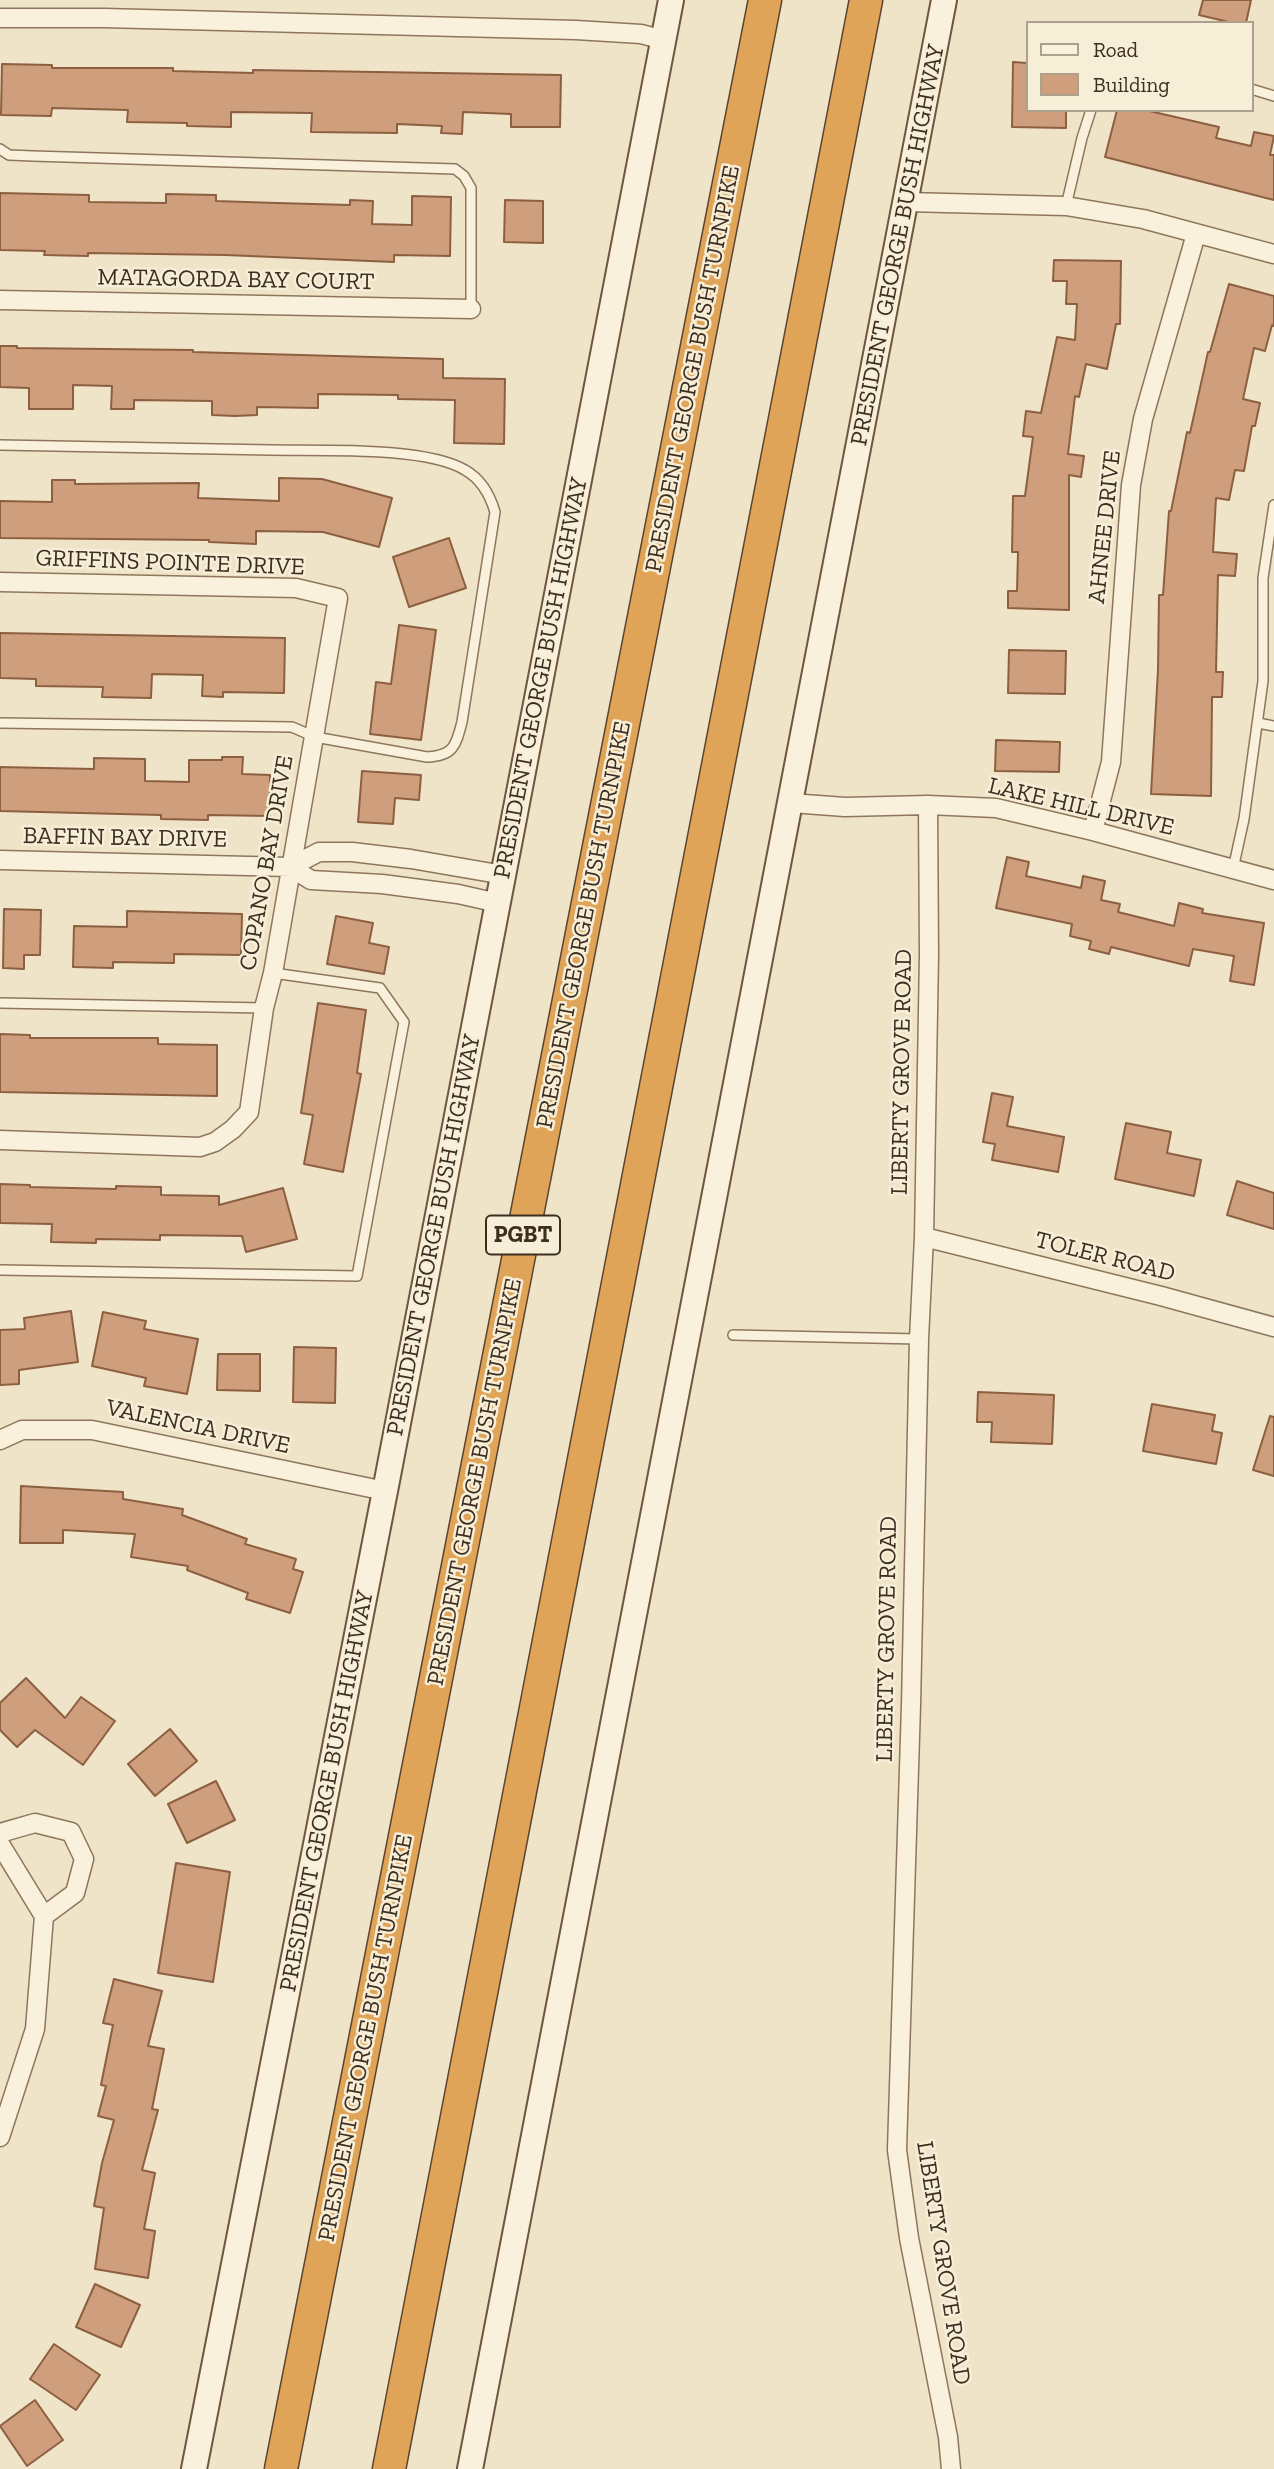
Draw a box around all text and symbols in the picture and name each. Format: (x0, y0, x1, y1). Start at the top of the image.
legend (1026, 21, 1253, 112)
text: Road (1093, 37, 1138, 62)
street label: PRESIDENT GEORGE BUSH HIGHWAY (845, 42, 951, 448)
text: Building (1093, 72, 1170, 97)
street label: PRESIDENT GEORGE BUSH TURNPIKE (639, 163, 747, 575)
street label: MATAGORDA BAY COURT (97, 263, 375, 297)
street label: AHNEE DRIVE (1083, 449, 1127, 605)
street label: PRESIDENT GEORGE BUSH HIGHWAY (488, 475, 594, 881)
street label: GRIFFINS POINTE DRIVE (35, 544, 305, 582)
street label: PRESIDENT GEORGE BUSH TURNPIKE (530, 719, 638, 1131)
street label: COPANO BAY DRIVE (234, 753, 300, 973)
street label: LAKE HILL DRIVE (985, 772, 1177, 842)
street label: BAFFIN BAY DRIVE (23, 822, 227, 854)
street label: LIBERTY GROVE ROAD (885, 949, 919, 1195)
street label: PRESIDENT GEORGE BUSH HIGHWAY (381, 1032, 487, 1438)
road number: PGBT (486, 1216, 560, 1254)
street label: TOLER ROAD (1032, 1226, 1178, 1288)
street label: PRESIDENT GEORGE BUSH TURNPIKE (421, 1276, 529, 1688)
street label: VALENCIA DRIVE (103, 1393, 293, 1461)
street label: LIBERTY GROVE ROAD (870, 1516, 904, 1762)
street label: PRESIDENT GEORGE BUSH HIGHWAY (274, 1588, 380, 1994)
street label: PRESIDENT GEORGE BUSH TURNPIKE (312, 1832, 420, 2244)
street label: LIBERTY GROVE ROAD (910, 2139, 976, 2387)

